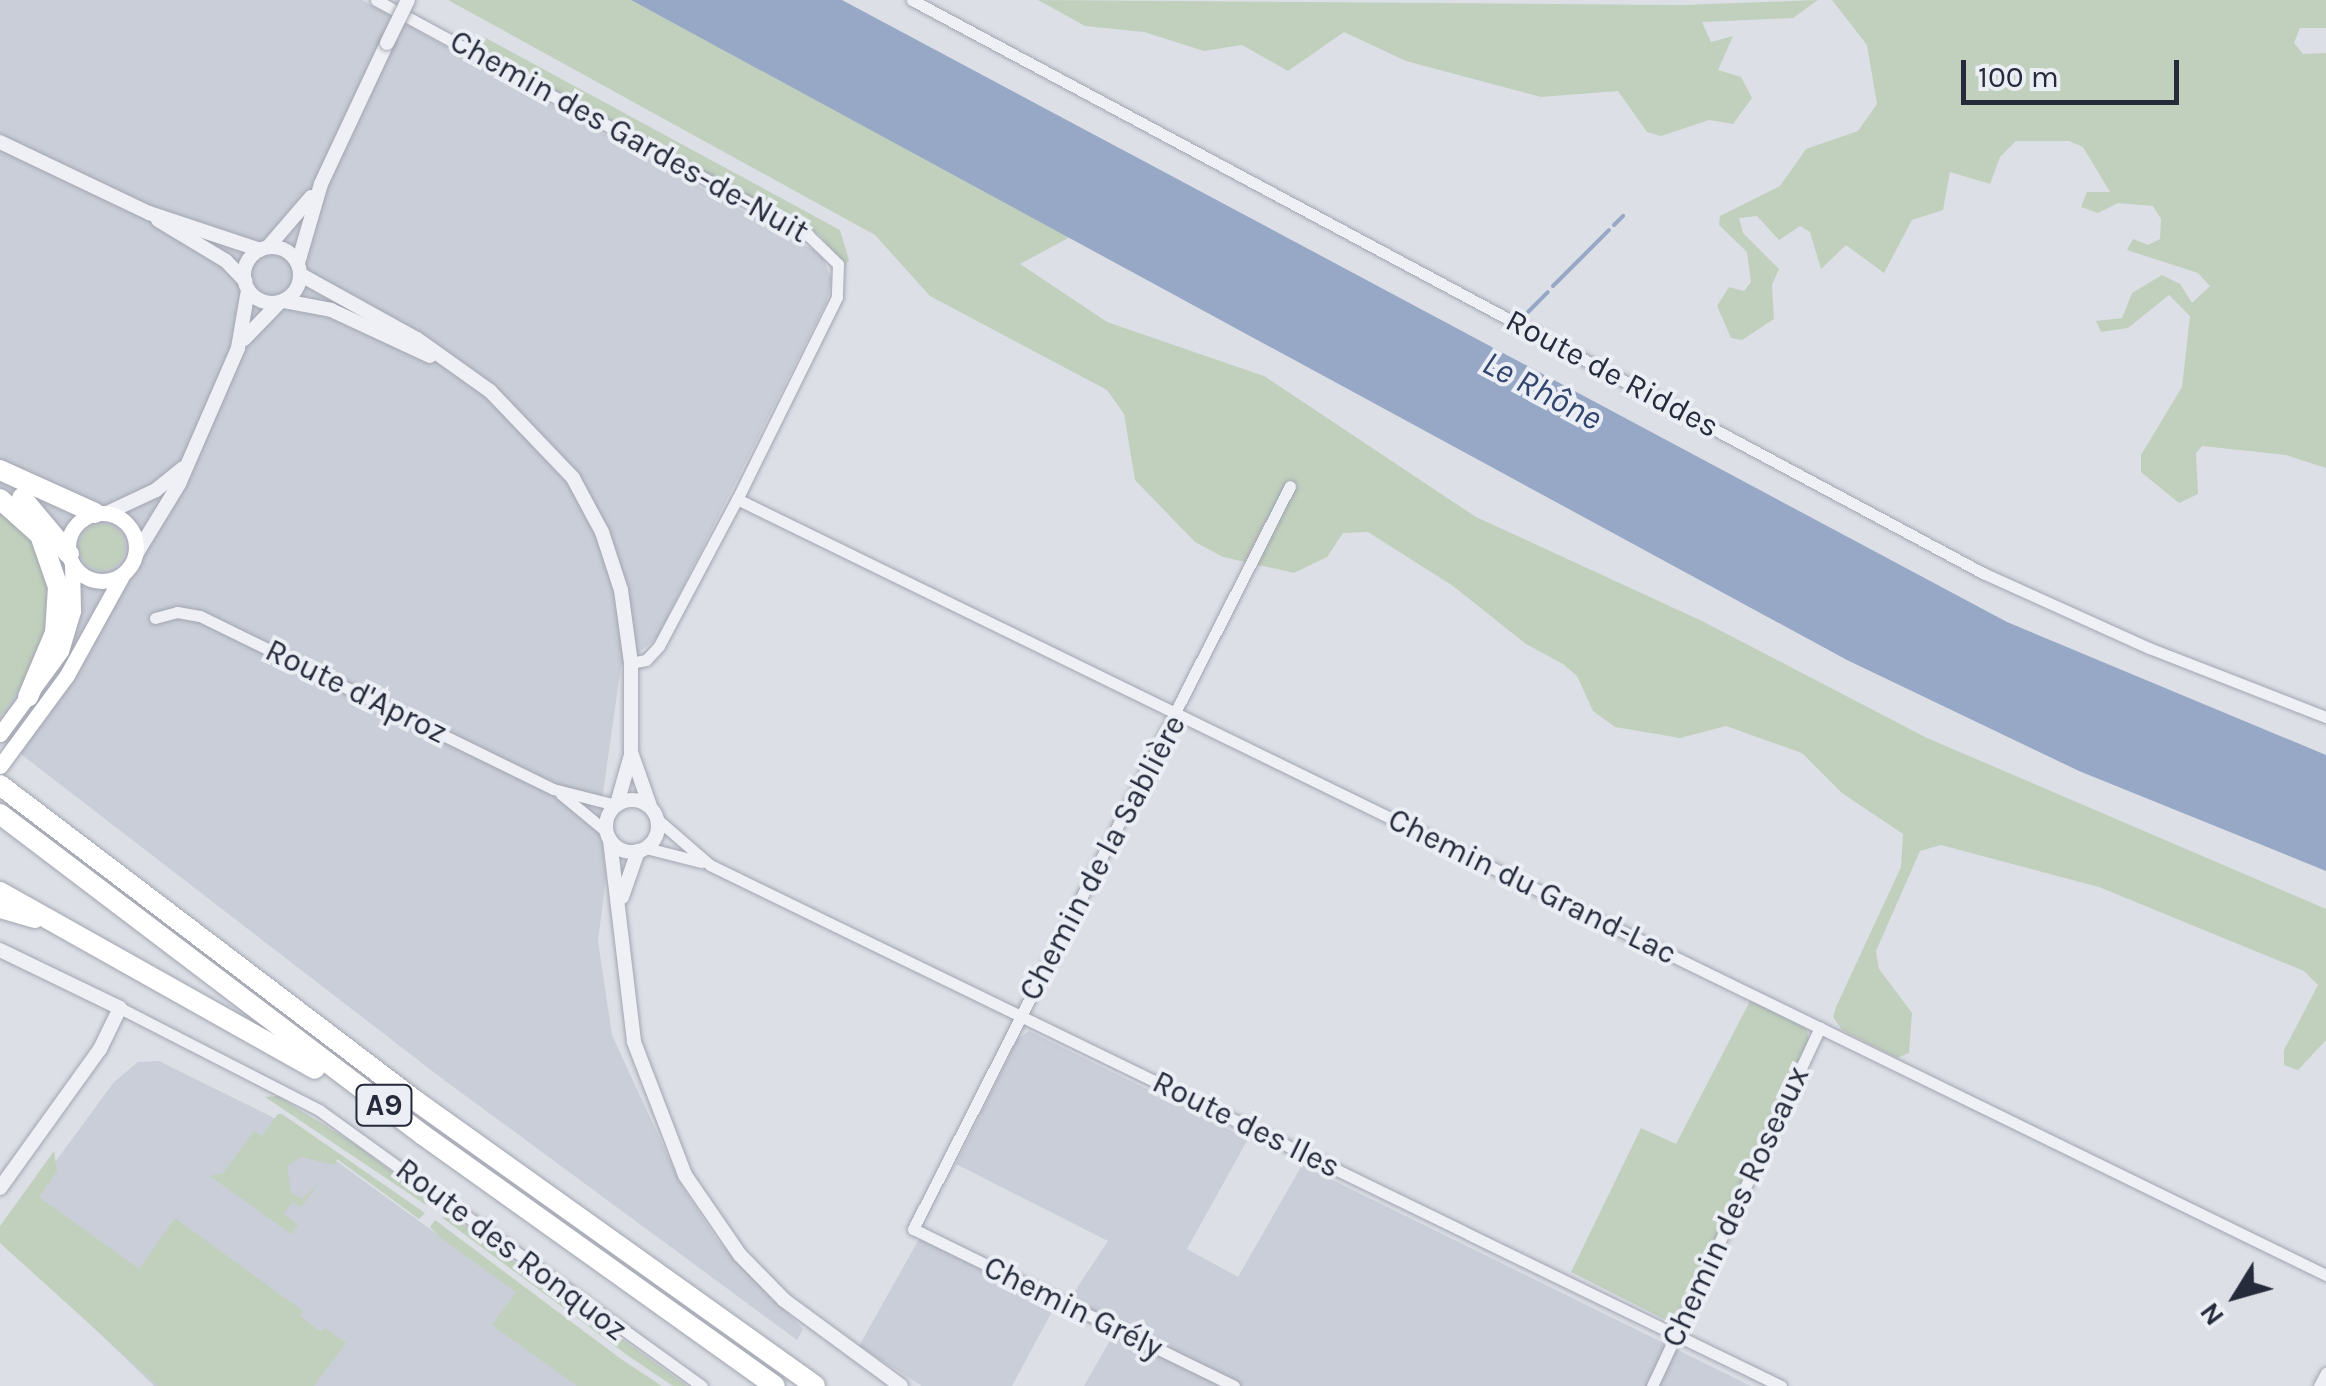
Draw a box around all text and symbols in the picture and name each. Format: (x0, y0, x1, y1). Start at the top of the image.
street label: Chemin des Gardes-de-Nuit (443, 22, 815, 252)
scale bar (1966, 40, 2184, 102)
text: 100 m (1978, 59, 2059, 95)
street label: Route de Riddes (1499, 302, 1725, 446)
water label: Le Rhône (1475, 342, 1609, 440)
street label: Route d'Aproz (259, 632, 453, 752)
street label: Chemin de la Sablière (1011, 709, 1195, 1007)
street label: Chemin du Grand-Lac (1382, 800, 1682, 974)
street label: Chemin des Roseaux (1654, 1061, 1818, 1353)
street label: Route des Iles (1146, 1063, 1346, 1187)
road number: A9 (354, 1080, 414, 1130)
street label: Route des Ronquoz (388, 1151, 634, 1349)
north arrow (2186, 1246, 2286, 1346)
street label: Chemin Grély (977, 1248, 1169, 1368)
text: N (2192, 1296, 2231, 1332)

